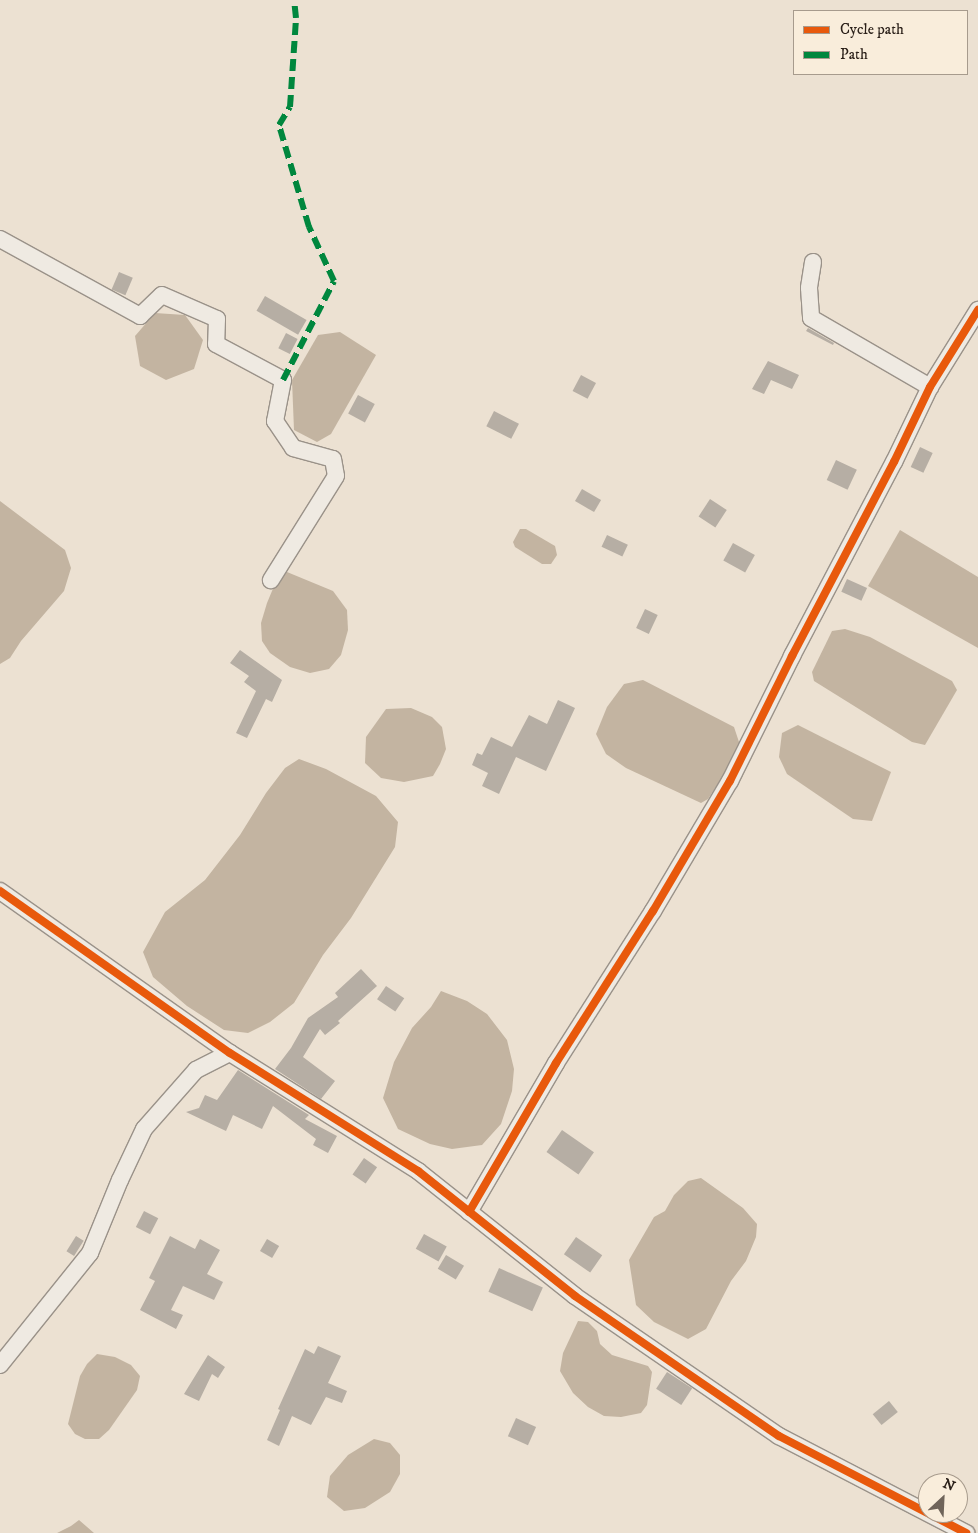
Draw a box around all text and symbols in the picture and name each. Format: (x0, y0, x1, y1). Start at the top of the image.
legend (793, 10, 968, 75)
text: Cycle path (840, 20, 904, 39)
text: Path (840, 45, 868, 64)
north arrow (918, 1473, 968, 1523)
text: N (940, 1475, 958, 1496)

